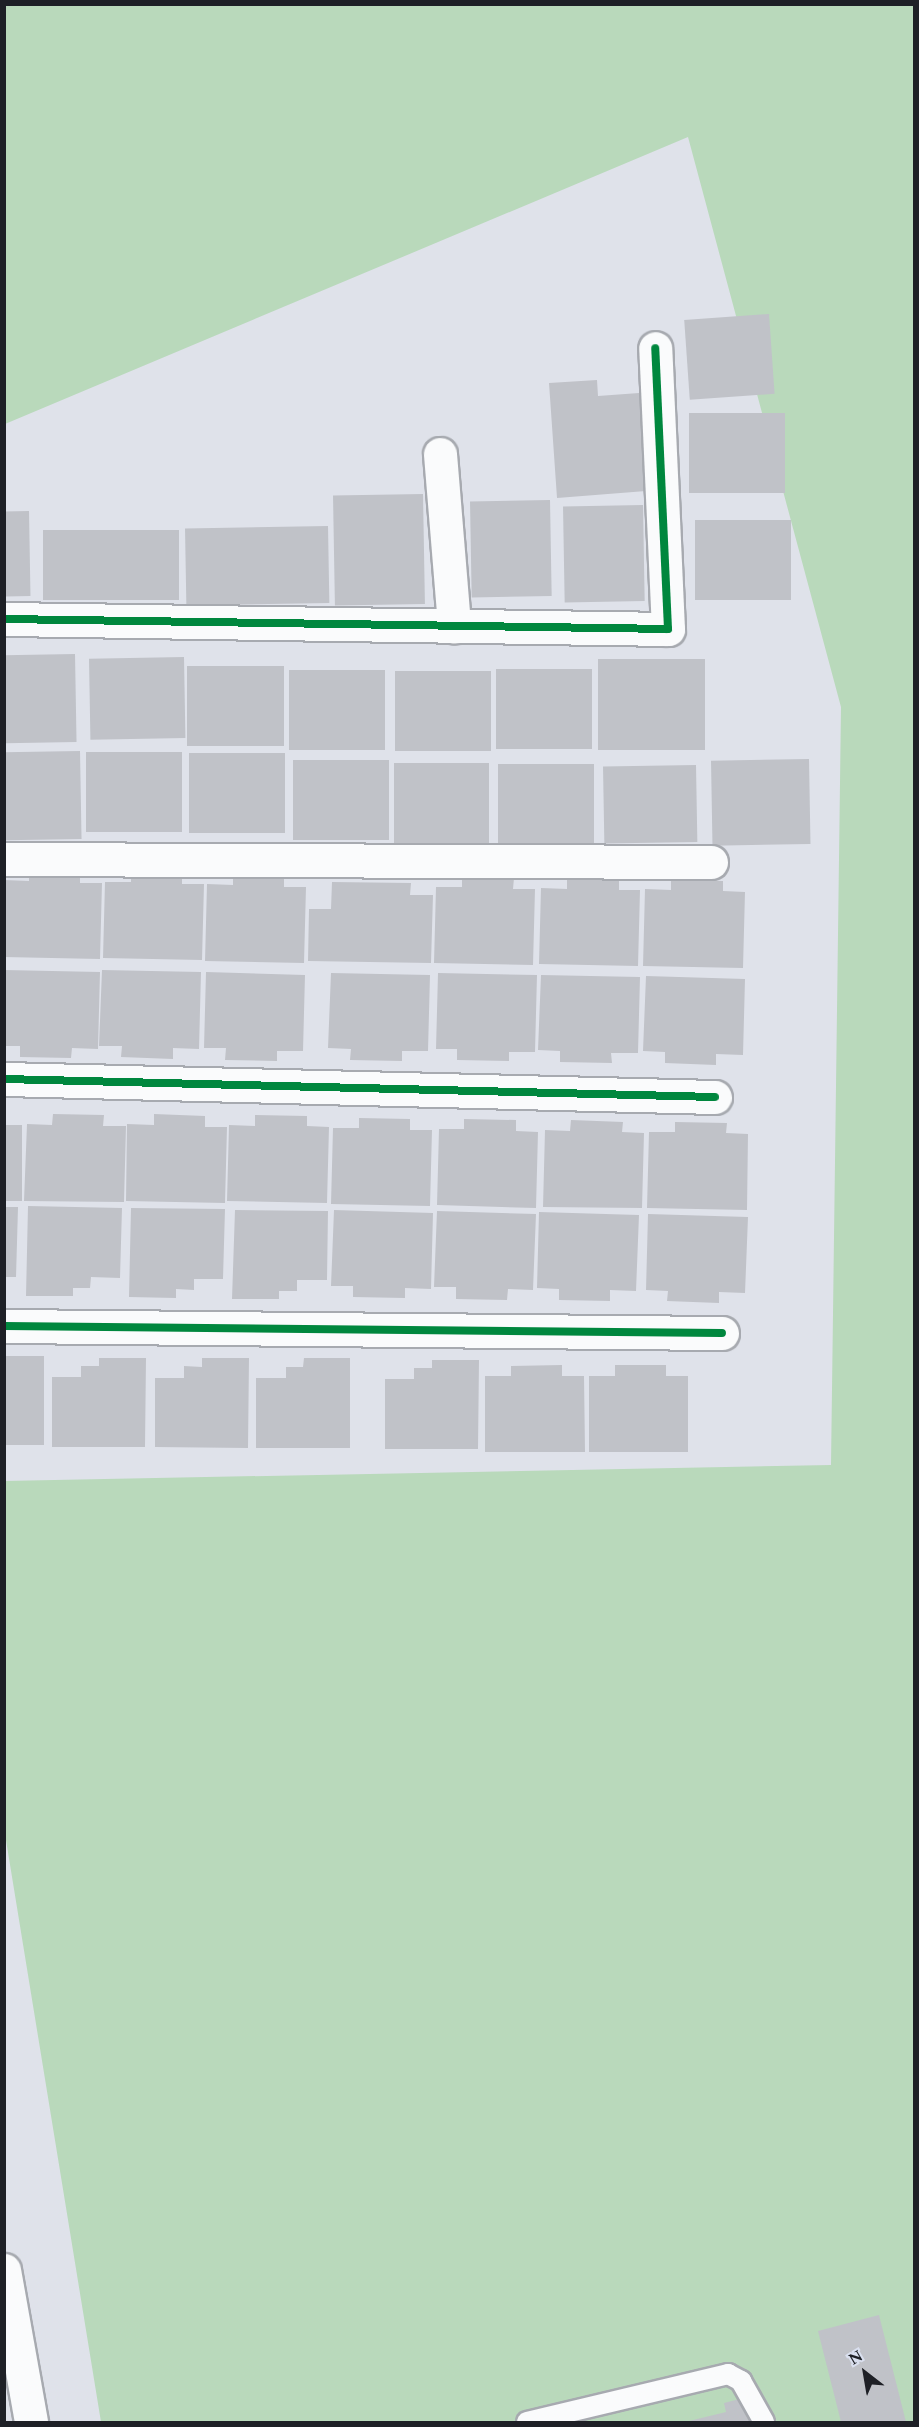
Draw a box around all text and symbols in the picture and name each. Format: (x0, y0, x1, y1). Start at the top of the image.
north arrow (835, 2343, 895, 2403)
text: N (844, 2344, 868, 2371)

